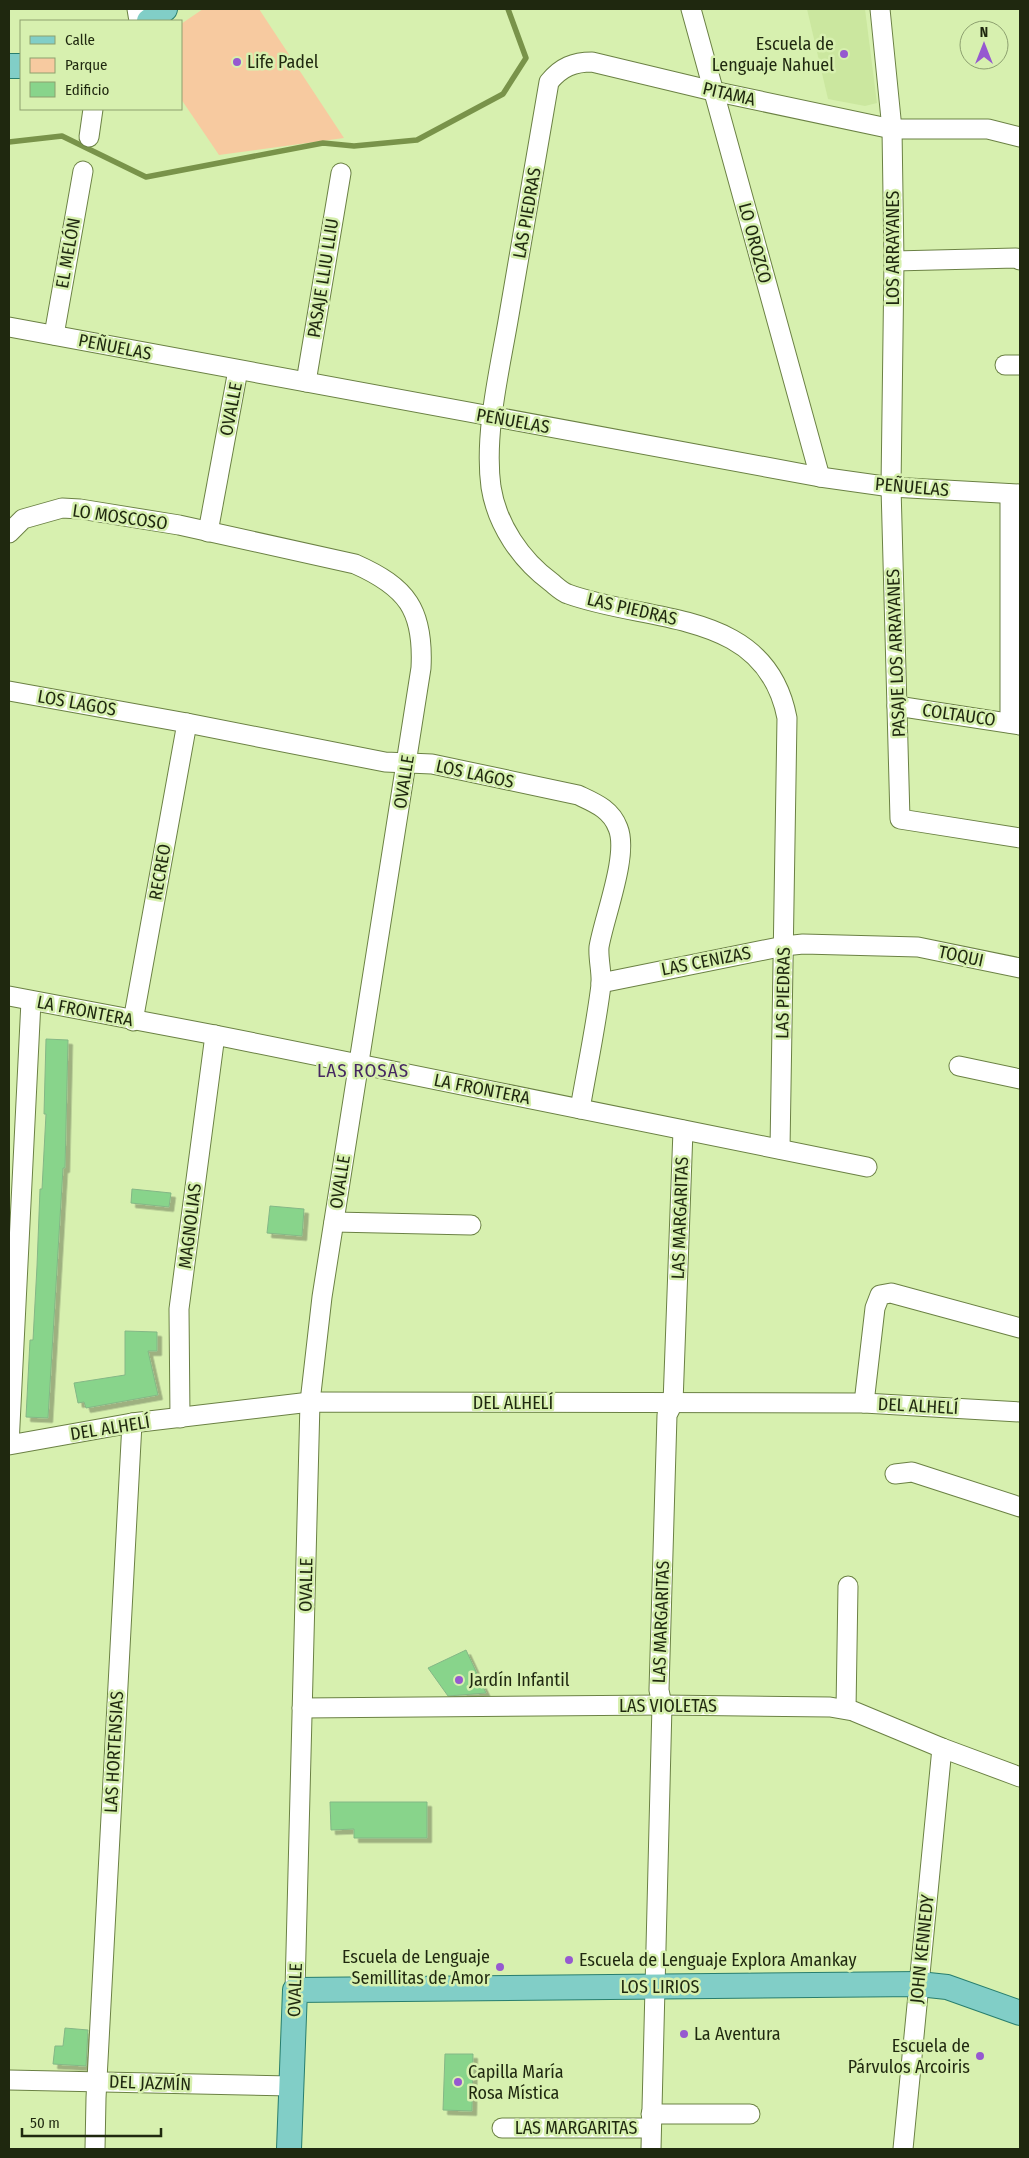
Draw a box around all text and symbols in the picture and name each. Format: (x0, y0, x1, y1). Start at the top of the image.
legend (20, 20, 182, 110)
north arrow (959, 20, 1009, 70)
text: N (980, 24, 988, 41)
text: Calle (65, 31, 95, 49)
place label: Escuela de Lenguaje Nahuel (712, 33, 834, 76)
marker: Escuela de Lenguaje Nahuel (838, 48, 850, 60)
place label: Life Padel (247, 51, 319, 73)
text: Parque (65, 56, 108, 74)
marker: Life Padel (231, 56, 243, 68)
street label: PITAMA (701, 77, 758, 111)
text: Edificio (65, 81, 110, 99)
street label: LAS PIEDRAS (508, 166, 546, 260)
street label: LOS ARRAYANES (882, 190, 904, 305)
street label: LO OROZCO (734, 200, 776, 286)
street label: EL MELÓN (51, 216, 85, 290)
street label: PASAJE LLIU LLIU (303, 217, 343, 339)
street label: PEÑUELAS (76, 329, 154, 365)
street label: OVALLE (215, 380, 247, 438)
street label: PEÑUELAS (475, 404, 552, 438)
street label: PEÑUELAS (874, 473, 950, 501)
street label: LO MOSCOSO (71, 499, 169, 535)
street label: PASAJE LOS ARRAYANES (882, 568, 910, 738)
street label: LAS PIEDRAS (585, 588, 679, 630)
street label: LOS LAGOS (36, 685, 118, 721)
street label: COLTAUCO (921, 699, 997, 731)
street label: OVALLE (389, 754, 419, 810)
street label: LOS LAGOS (434, 755, 516, 793)
street label: RECREO (144, 842, 176, 902)
street label: TOQUI (936, 940, 986, 972)
street label: LAS CENIZAS (659, 942, 753, 980)
street label: LAS PIEDRAS (771, 947, 795, 1039)
street label: LA FRONTERA (35, 991, 135, 1031)
district label: LAS ROSAS (317, 1059, 409, 1082)
street label: LA FRONTERA (432, 1069, 532, 1109)
street label: OVALLE (325, 1154, 355, 1210)
street label: LAS MARGARITAS (667, 1156, 693, 1280)
street label: MAGNOLIAS (174, 1182, 206, 1270)
street label: DEL ALHELÍ (473, 1391, 554, 1414)
street label: DEL ALHELÍ (877, 1392, 959, 1419)
street label: DEL ALHELÍ (68, 1410, 152, 1445)
street label: OVALLE (295, 1558, 317, 1612)
street label: LAS MARGARITAS (648, 1560, 674, 1684)
place label: Jardín Infantil (469, 1669, 570, 1691)
marker: Jardín Infantil (453, 1674, 465, 1686)
street label: LAS HORTENSIAS (100, 1690, 128, 1813)
street label: LAS VIOLETAS (619, 1695, 717, 1717)
street label: JOHN KENNEDY (905, 1893, 939, 2005)
place label: Escuela de Lenguaje Semillitas de Amor (342, 1946, 491, 1989)
place label: Escuela de Lenguaje Explora Amankay (579, 1949, 856, 1971)
marker: Escuela de Lenguaje Explora Amankay (563, 1954, 575, 1966)
marker: Escuela de Lenguaje Semillitas de Amor (494, 1961, 506, 1973)
street label: OVALLE (283, 1963, 307, 2017)
street label: LOS LIRIOS (620, 1976, 700, 1998)
place label: La Aventura (694, 2023, 781, 2045)
marker: La Aventura (678, 2028, 690, 2040)
place label: Escuela de Párvulos Arcoiris (848, 2035, 970, 2078)
marker: Escuela de Párvulos Arcoiris (974, 2050, 986, 2062)
place label: Capilla María Rosa Mística (468, 2061, 564, 2104)
street label: DEL JAZMÍN (109, 2070, 192, 2095)
marker: Capilla María Rosa Mística (452, 2076, 464, 2088)
scale bar (22, 2106, 161, 2138)
text: 50 m (30, 2114, 60, 2132)
street label: LAS MARGARITAS (515, 2117, 637, 2139)

